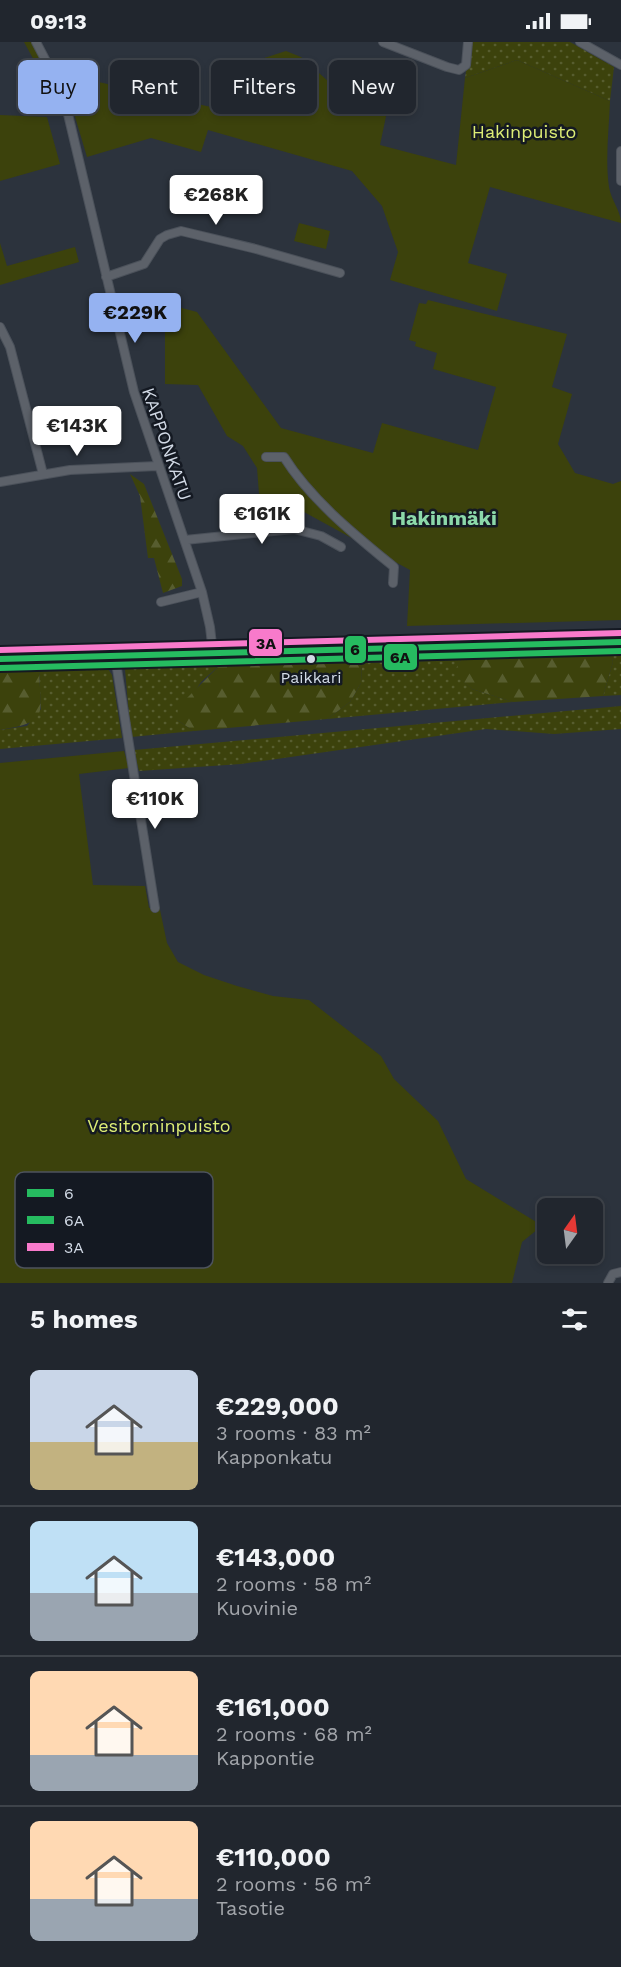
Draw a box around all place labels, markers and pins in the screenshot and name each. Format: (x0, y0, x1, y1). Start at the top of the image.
pin: €268K (174, 175, 258, 226)
pin: €229K (93, 293, 177, 344)
pin: €143K (35, 406, 119, 457)
pin: €161K (220, 494, 304, 545)
marker: Paikkari (305, 653, 317, 665)
place label: Paikkari (281, 668, 341, 687)
pin: €110K (113, 779, 197, 830)

